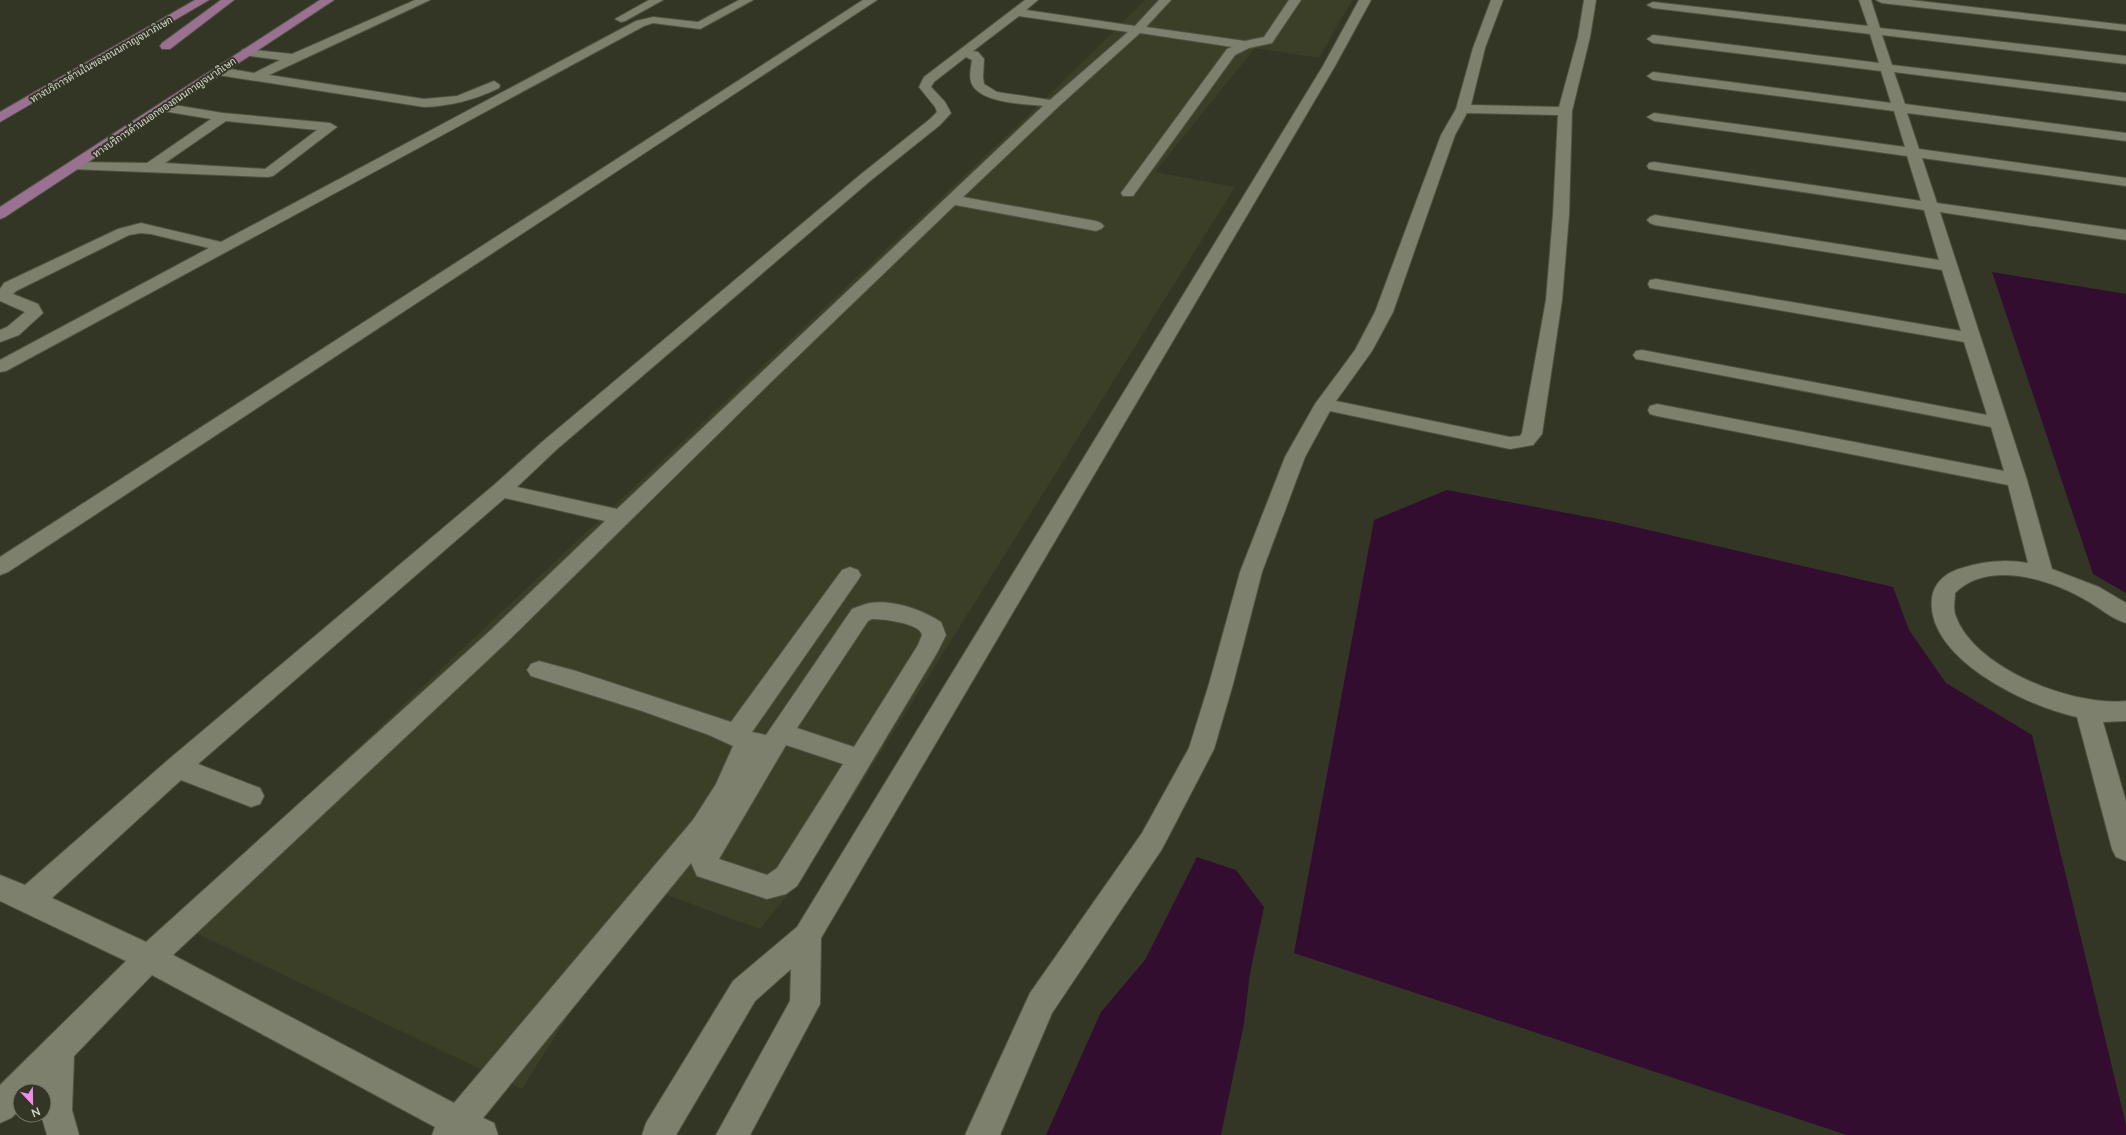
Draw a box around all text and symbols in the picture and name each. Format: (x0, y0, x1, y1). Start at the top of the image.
street label: ทางบริการด้านในของถนนกาญจนาภิเษก (28, 13, 175, 106)
street label: ทางบริการด้านนอกของถนนกาญจนาภิเษก (90, 54, 239, 160)
north arrow (12, 1083, 52, 1123)
text: N (30, 1105, 42, 1120)

